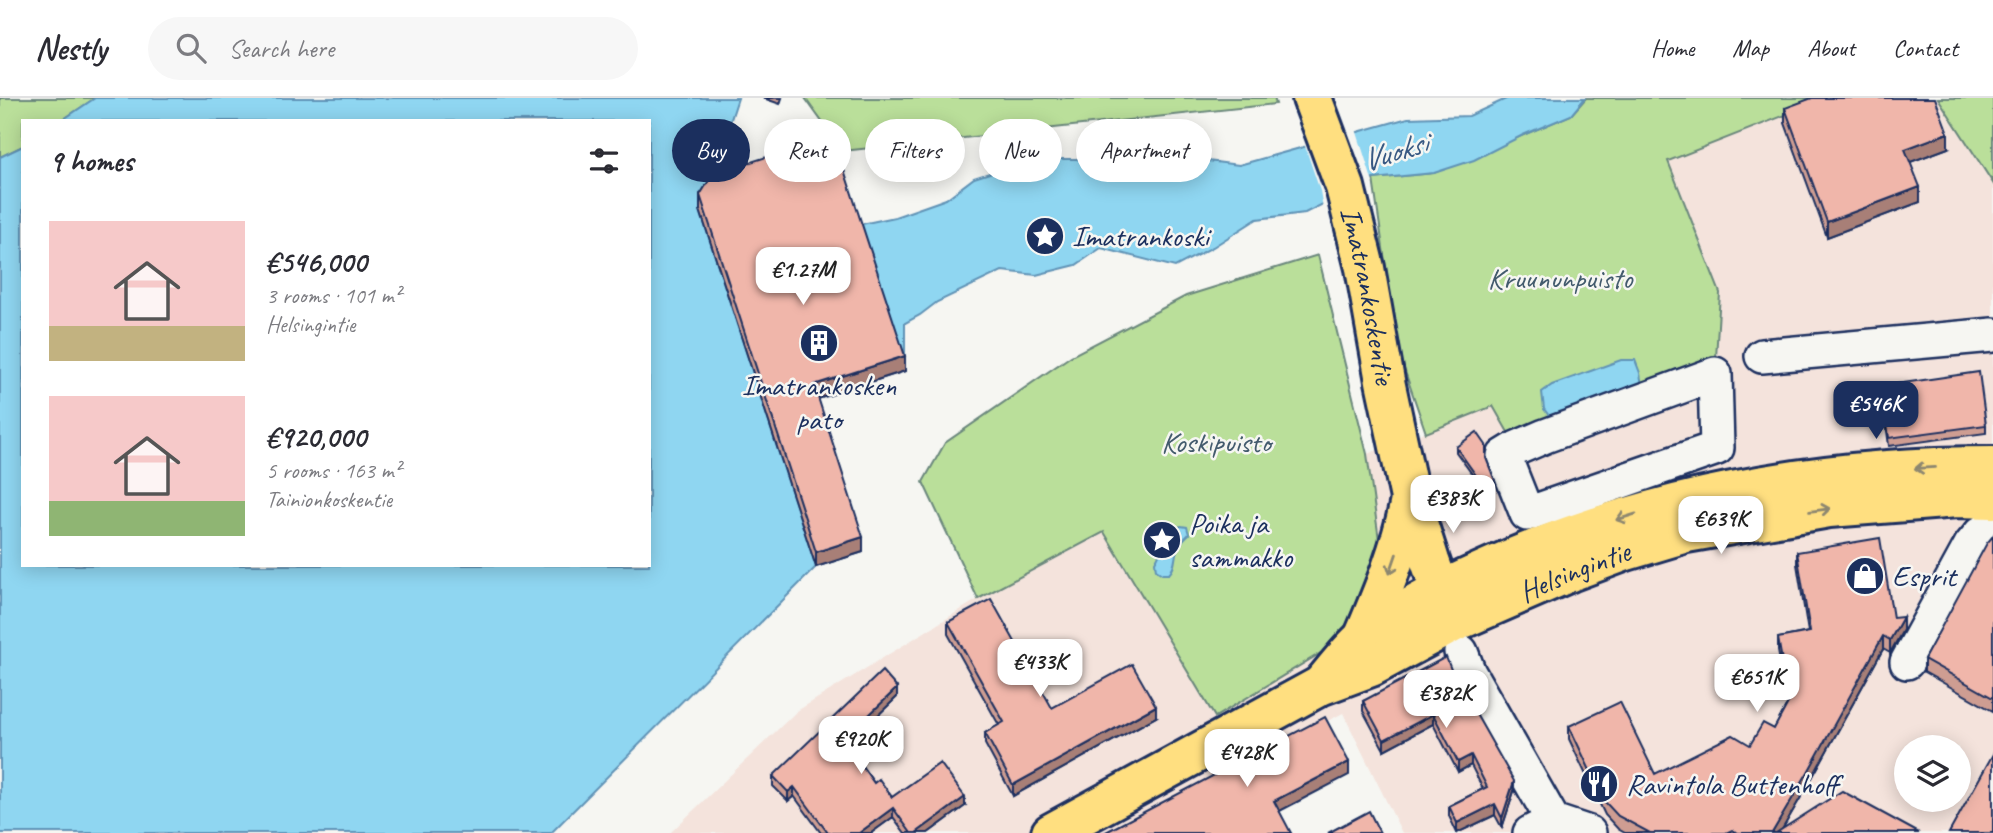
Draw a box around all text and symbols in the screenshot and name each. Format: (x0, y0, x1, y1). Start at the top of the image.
search box (148, 17, 638, 80)
text: Nestly (35, 27, 106, 69)
icon: search (172, 29, 210, 67)
text: Search here (228, 32, 334, 65)
text: Home (1651, 33, 1694, 63)
text: Map (1732, 33, 1769, 63)
text: About (1807, 33, 1855, 63)
text: Contact (1893, 33, 1958, 63)
chip: Buy (672, 119, 750, 182)
chip: Rent (764, 119, 851, 182)
chip: Filters (865, 119, 965, 182)
chip: New (979, 119, 1062, 182)
chip: Apartment (1076, 119, 1212, 182)
water label: Vuoksi (1356, 120, 1440, 181)
text: 9 homes (49, 142, 133, 180)
icon: filters (585, 142, 623, 180)
street label: Imatrankoskentie (1332, 203, 1405, 389)
place icon: Imatrankoski (1024, 215, 1066, 257)
place label: Imatrankoski (1072, 217, 1212, 255)
text: €546,000 (266, 243, 367, 281)
pin: €1.27M (746, 248, 860, 307)
icon: home (105, 249, 189, 333)
text: €1.27M (772, 255, 834, 284)
park label: Kruununpuisto (1488, 259, 1634, 297)
text: 3 rooms · 101 m² (266, 281, 401, 310)
text: Helsingintie (266, 310, 355, 339)
building icon: Imatrankosken pato (798, 322, 840, 364)
place label: Imatrankosken pato (742, 366, 897, 438)
pin: €546K (1827, 382, 1925, 441)
text: €546K (1849, 389, 1903, 418)
text: €920,000 (266, 418, 366, 456)
park label: Koskipuisto (1161, 423, 1274, 461)
icon: home (105, 424, 189, 508)
text: 5 rooms · 163 m² (266, 456, 401, 485)
one-way arrow (1914, 461, 1937, 474)
pin: €383K (1404, 476, 1502, 535)
text: €383K (1426, 483, 1480, 512)
text: Tainionkoskentie (266, 485, 392, 514)
pin: €639K (1672, 496, 1770, 556)
one-way arrow (1808, 503, 1831, 516)
place label: Poika ja sammakko (1189, 504, 1293, 576)
text: €639K (1694, 504, 1748, 533)
one-way arrow (1615, 512, 1637, 525)
place icon: Poika ja sammakko (1141, 519, 1183, 561)
street label: Helsingintie (1513, 531, 1637, 611)
one-way arrow (1386, 552, 1399, 574)
shop icon: Esprit (1844, 555, 1886, 597)
place label: Esprit (1892, 557, 1959, 595)
pin: €433K (991, 640, 1089, 699)
text: €433K (1013, 647, 1067, 676)
pin: €651K (1708, 654, 1806, 714)
text: €651K (1730, 662, 1784, 691)
pin: €382K (1397, 670, 1495, 730)
text: €382K (1419, 678, 1473, 707)
pin: €920K (812, 716, 910, 776)
text: €920K (835, 724, 887, 753)
pin: €428K (1198, 730, 1296, 789)
map controls (1894, 735, 1971, 812)
button: layers (1894, 735, 1971, 812)
text: €428K (1220, 737, 1274, 766)
restaurant icon: Ravintola Buttenhoff (1578, 763, 1620, 805)
place label: Ravintola Buttenhoff (1626, 765, 1844, 803)

